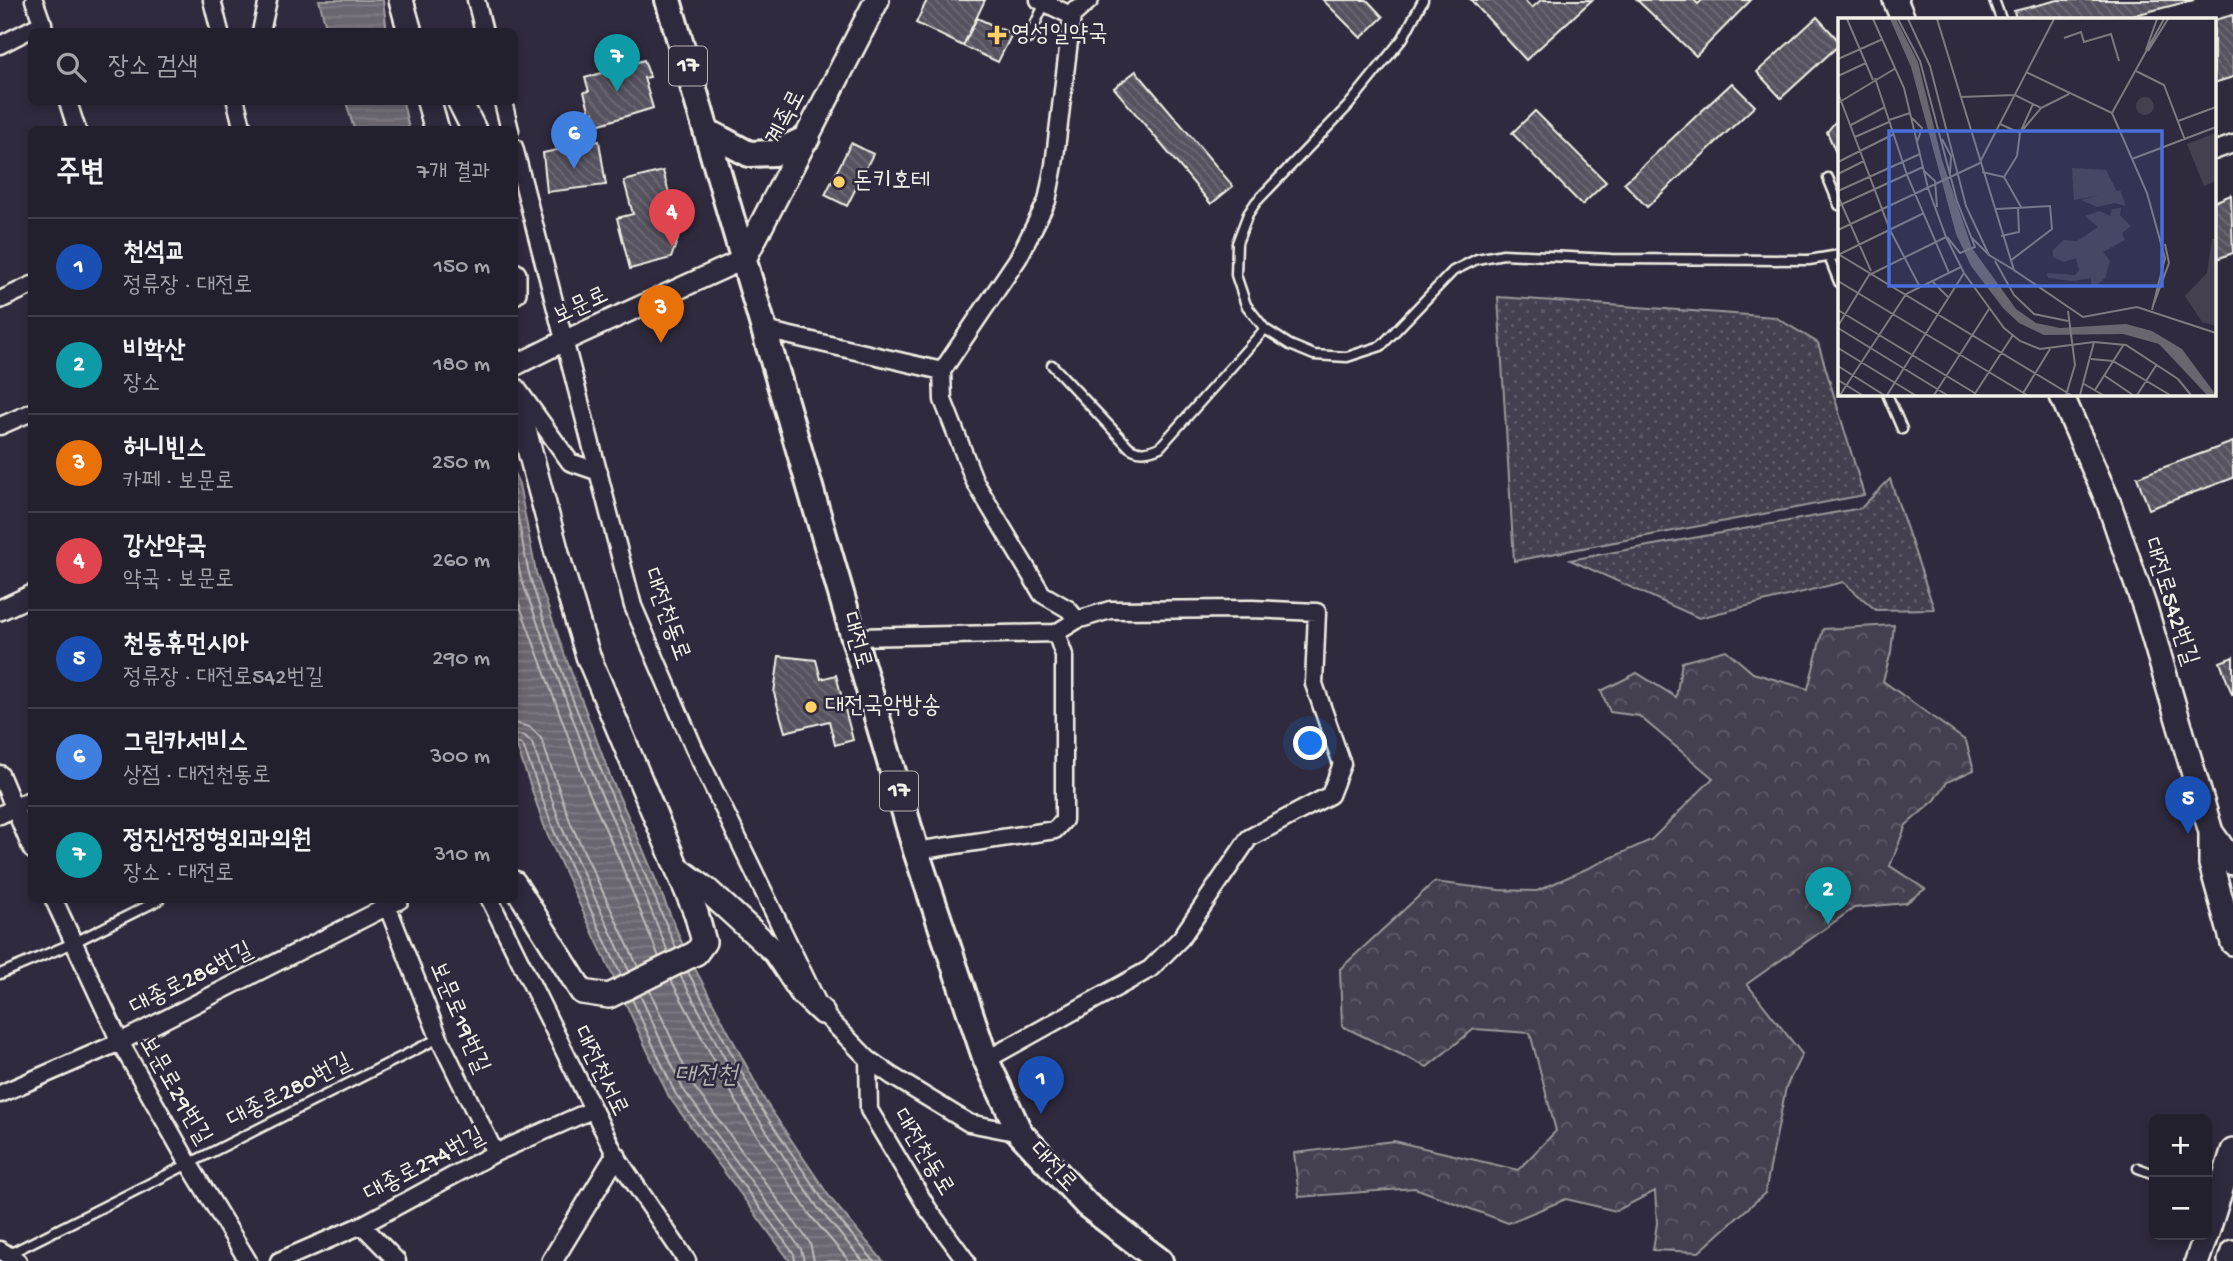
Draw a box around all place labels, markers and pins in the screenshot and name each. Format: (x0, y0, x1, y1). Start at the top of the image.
place label: 영성일약국 (1011, 21, 1108, 50)
marker: 영성일약국 (989, 27, 1005, 43)
pin: 7 (594, 34, 640, 92)
pin: 6 (551, 111, 597, 169)
place label: 돈키호테 (853, 168, 930, 197)
marker: 돈키호테 (831, 174, 847, 190)
pin: 4 (649, 189, 695, 247)
pin: 3 (638, 285, 684, 343)
place label: 대전국악방송 (825, 693, 941, 722)
marker: 대전국악방송 (803, 699, 819, 715)
pin: 5 (2165, 776, 2211, 834)
pin: 2 (1805, 867, 1851, 925)
pin: 1 (1018, 1056, 1064, 1114)

